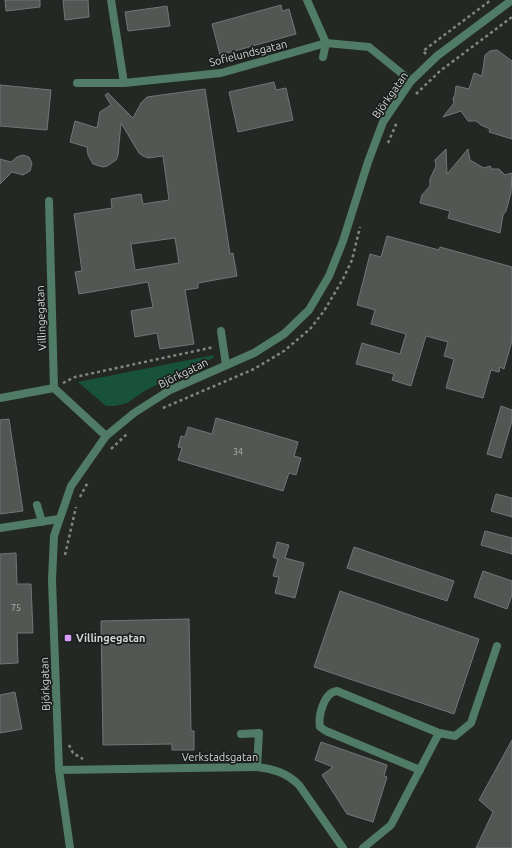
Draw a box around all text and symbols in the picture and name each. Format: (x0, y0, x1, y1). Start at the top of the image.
street label: Sofielundsgatan (208, 37, 288, 69)
street label: Björkgatan (370, 70, 410, 120)
street label: Villingegatan (34, 285, 48, 351)
street label: Björkgatan (156, 356, 210, 390)
house number: 34 (233, 447, 243, 457)
house number: 75 (11, 603, 21, 613)
place label: Villingegatan (76, 632, 146, 644)
marker: Villingegatan (63, 633, 73, 643)
street label: Björkgatan (38, 657, 52, 711)
street label: Verkstadsgatan (182, 751, 258, 763)

